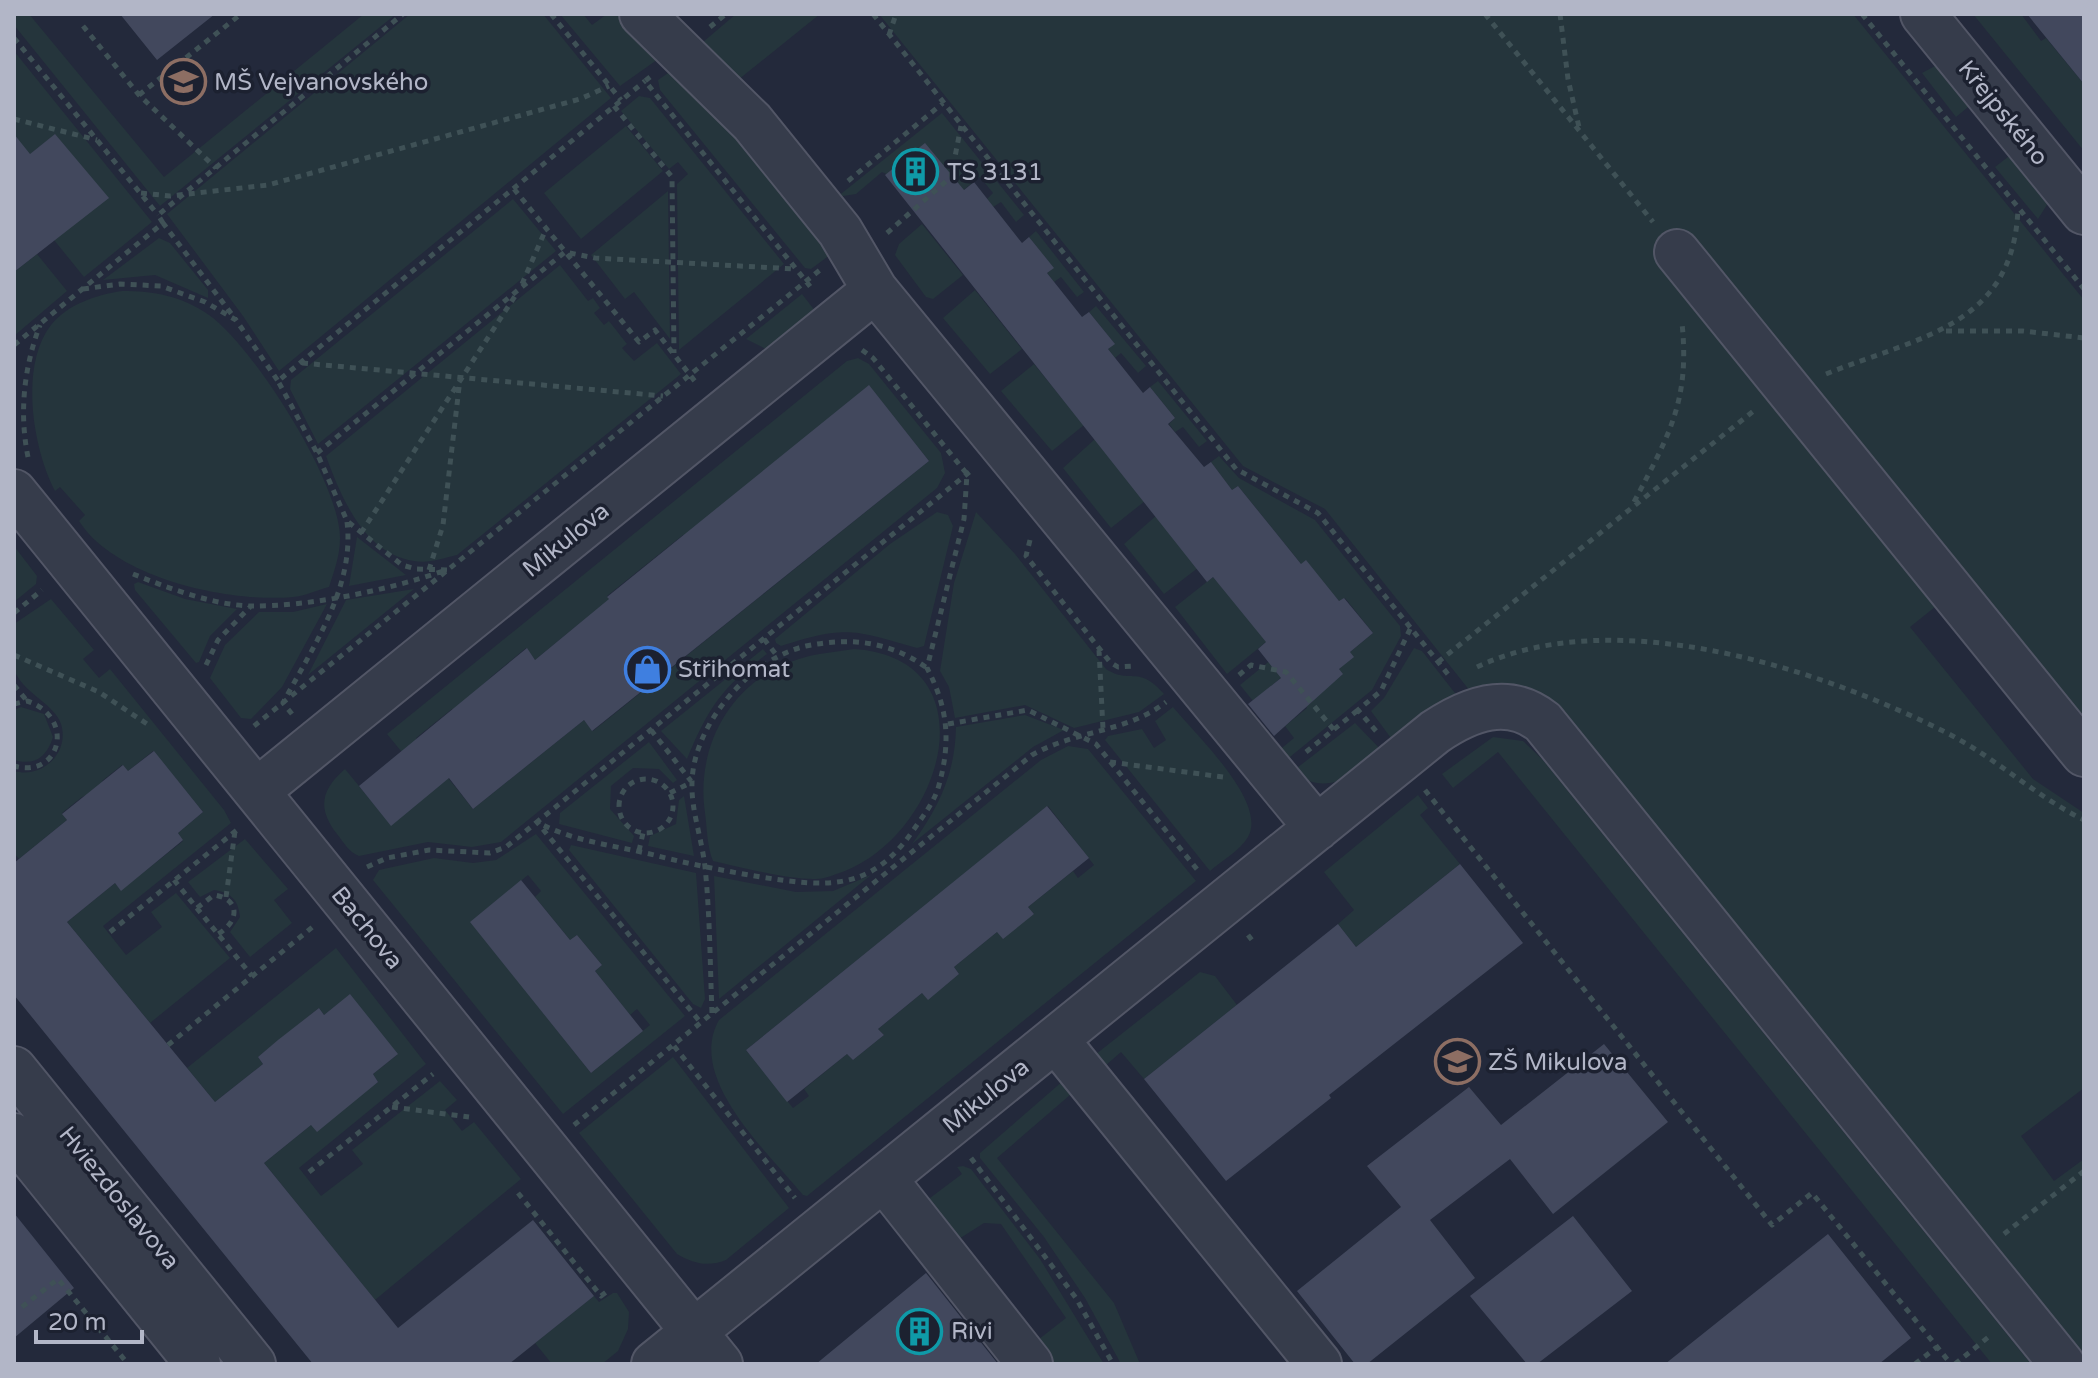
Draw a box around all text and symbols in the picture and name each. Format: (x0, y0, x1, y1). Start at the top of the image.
street label: Křejpského (1952, 55, 2054, 171)
school or university icon: MŠ Vejvanovského (159, 58, 207, 106)
place label: MŠ Vejvanovského (214, 68, 428, 97)
building icon: TS 3131 (892, 148, 940, 196)
place label: TS 3131 (947, 158, 1043, 187)
street label: Mikulova (517, 496, 615, 584)
shop icon: Střihomat (623, 645, 671, 693)
place label: Střihomat (678, 655, 790, 684)
street label: Bachova (325, 881, 409, 975)
school or university icon: ZŠ Mikulova (1433, 1038, 1481, 1086)
place label: ZŠ Mikulova (1488, 1048, 1627, 1077)
street label: Mikulova (937, 1052, 1035, 1140)
street label: Hviezdoslavova (52, 1121, 186, 1275)
scale bar (36, 1294, 142, 1344)
building icon: Rivi (896, 1307, 944, 1355)
text: 20 m (48, 1308, 106, 1337)
place label: Rivi (951, 1317, 993, 1346)

